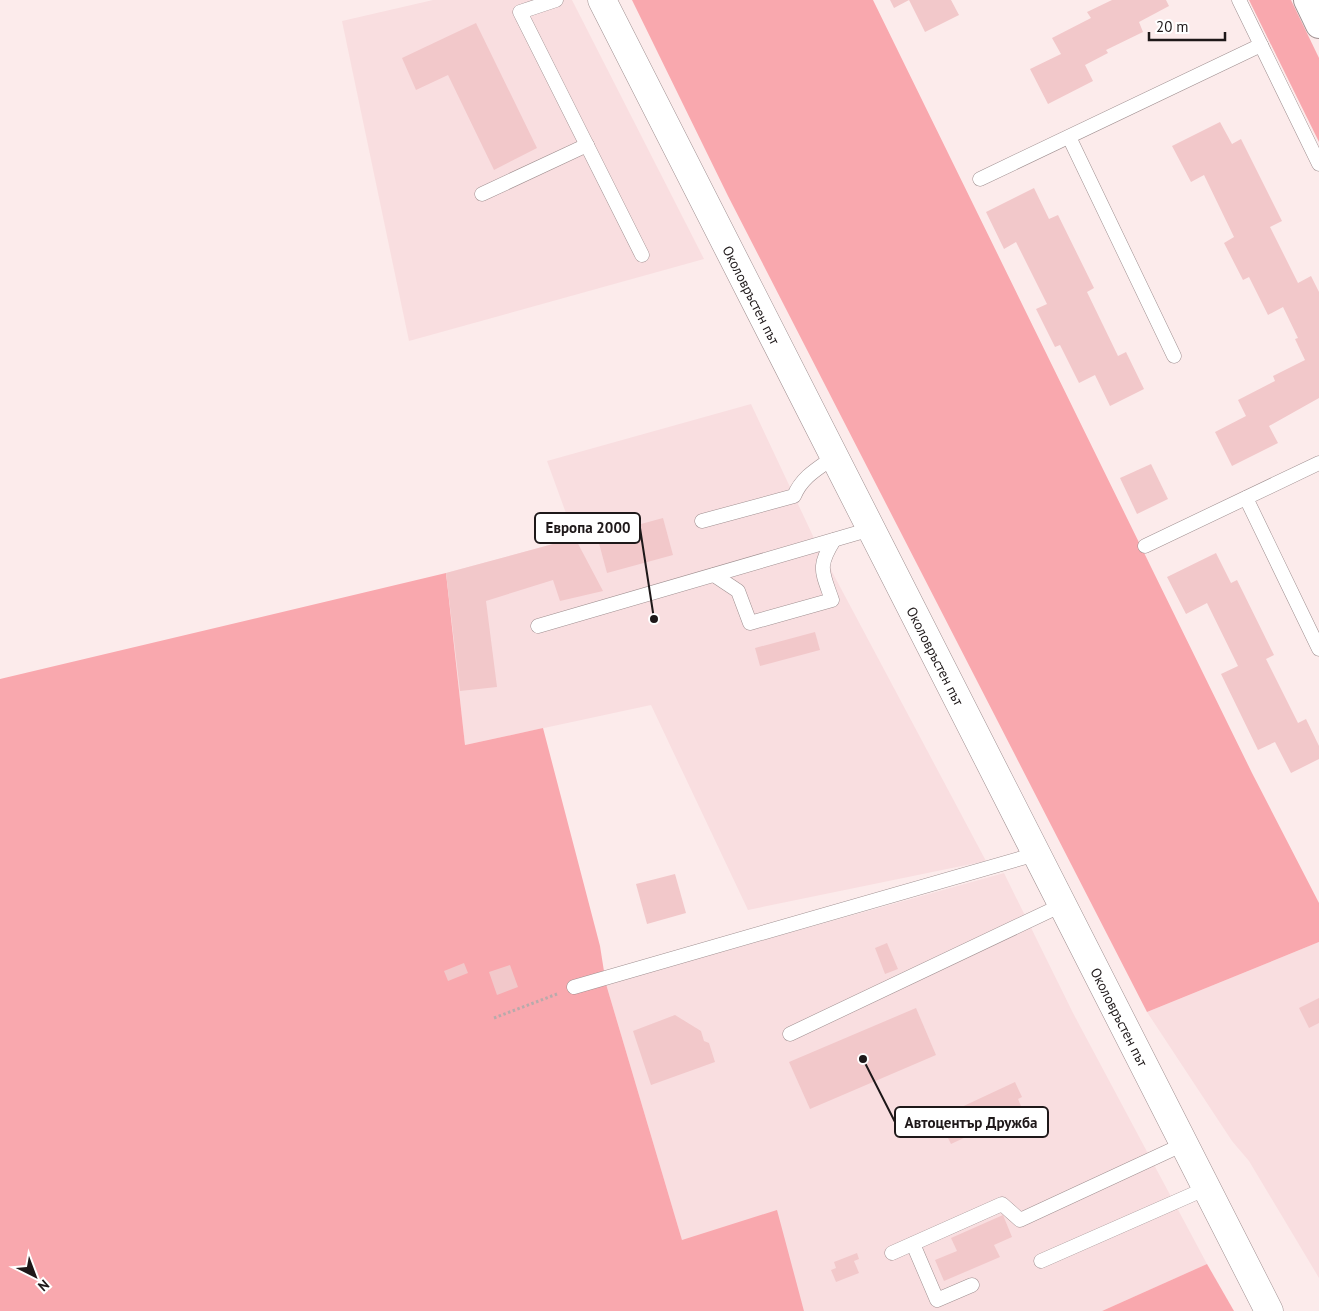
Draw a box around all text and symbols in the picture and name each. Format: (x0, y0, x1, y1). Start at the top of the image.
scale bar (1149, 10, 1225, 42)
text: 20 m (1156, 17, 1189, 36)
street label: Околовръстен път (718, 243, 784, 348)
callout: Европа 2000 (535, 513, 640, 543)
text: Европа 2000 (546, 518, 630, 537)
street label: Околовръстен път (902, 604, 968, 709)
street label: Околовръстен път (1086, 965, 1152, 1070)
callout: Автоцентър Дружба (895, 1107, 1048, 1137)
text: Автоцентър Дружба (905, 1113, 1037, 1132)
north arrow (10, 1251, 60, 1301)
text: N (34, 1276, 53, 1295)

